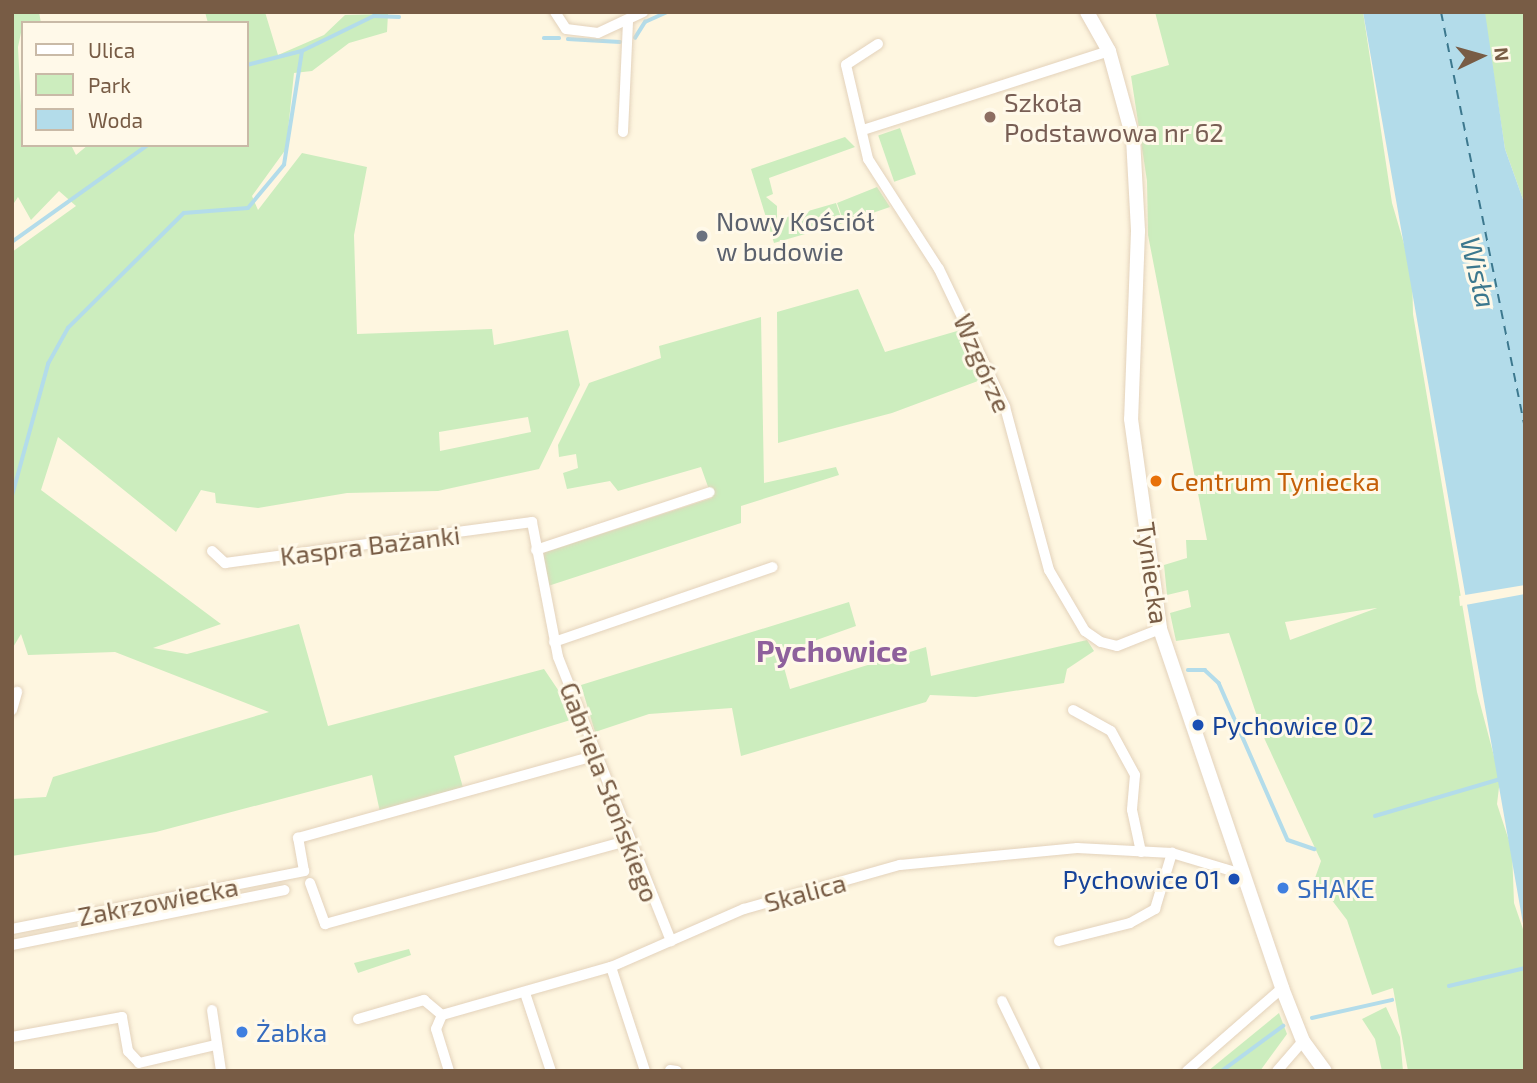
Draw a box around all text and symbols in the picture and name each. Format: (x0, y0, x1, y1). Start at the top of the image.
legend (21, 21, 248, 147)
north arrow (1446, 21, 1516, 91)
text: Ulica (88, 37, 135, 62)
text: N (1490, 46, 1514, 62)
text: Park (88, 72, 131, 97)
place label: Szkoła Podstawowa nr 62 (1004, 86, 1225, 148)
text: Woda (88, 107, 143, 132)
marker: Szkoła Podstawowa nr 62 (982, 109, 998, 125)
place label: Nowy Kościół w budowie (716, 205, 875, 266)
marker: Nowy Kościół w budowie (694, 228, 710, 244)
water label: Wisła (1454, 233, 1504, 311)
street label: Wzgórze (947, 309, 1019, 417)
place label: Centrum Tyniecka (1170, 465, 1380, 497)
marker: Centrum Tyniecka (1148, 473, 1164, 489)
street label: Kaspra Bażanki (278, 518, 462, 572)
street label: Tyniecka (1130, 520, 1176, 626)
district label: Pychowice (756, 632, 908, 668)
street label: Gabriela Słońskiego (554, 678, 666, 906)
place label: Pychowice 02 (1212, 709, 1374, 741)
marker: Pychowice 02 (1190, 717, 1206, 733)
place label: Pychowice 01 (1062, 863, 1220, 895)
street label: Skalica (761, 866, 849, 918)
street label: Zakrzowiecka (75, 870, 241, 932)
marker: Pychowice 01 (1226, 871, 1242, 887)
place label: SHAKE (1297, 872, 1375, 904)
marker: SHAKE (1275, 880, 1291, 896)
place label: Żabka (256, 1016, 327, 1048)
marker: Żabka (234, 1024, 250, 1040)

